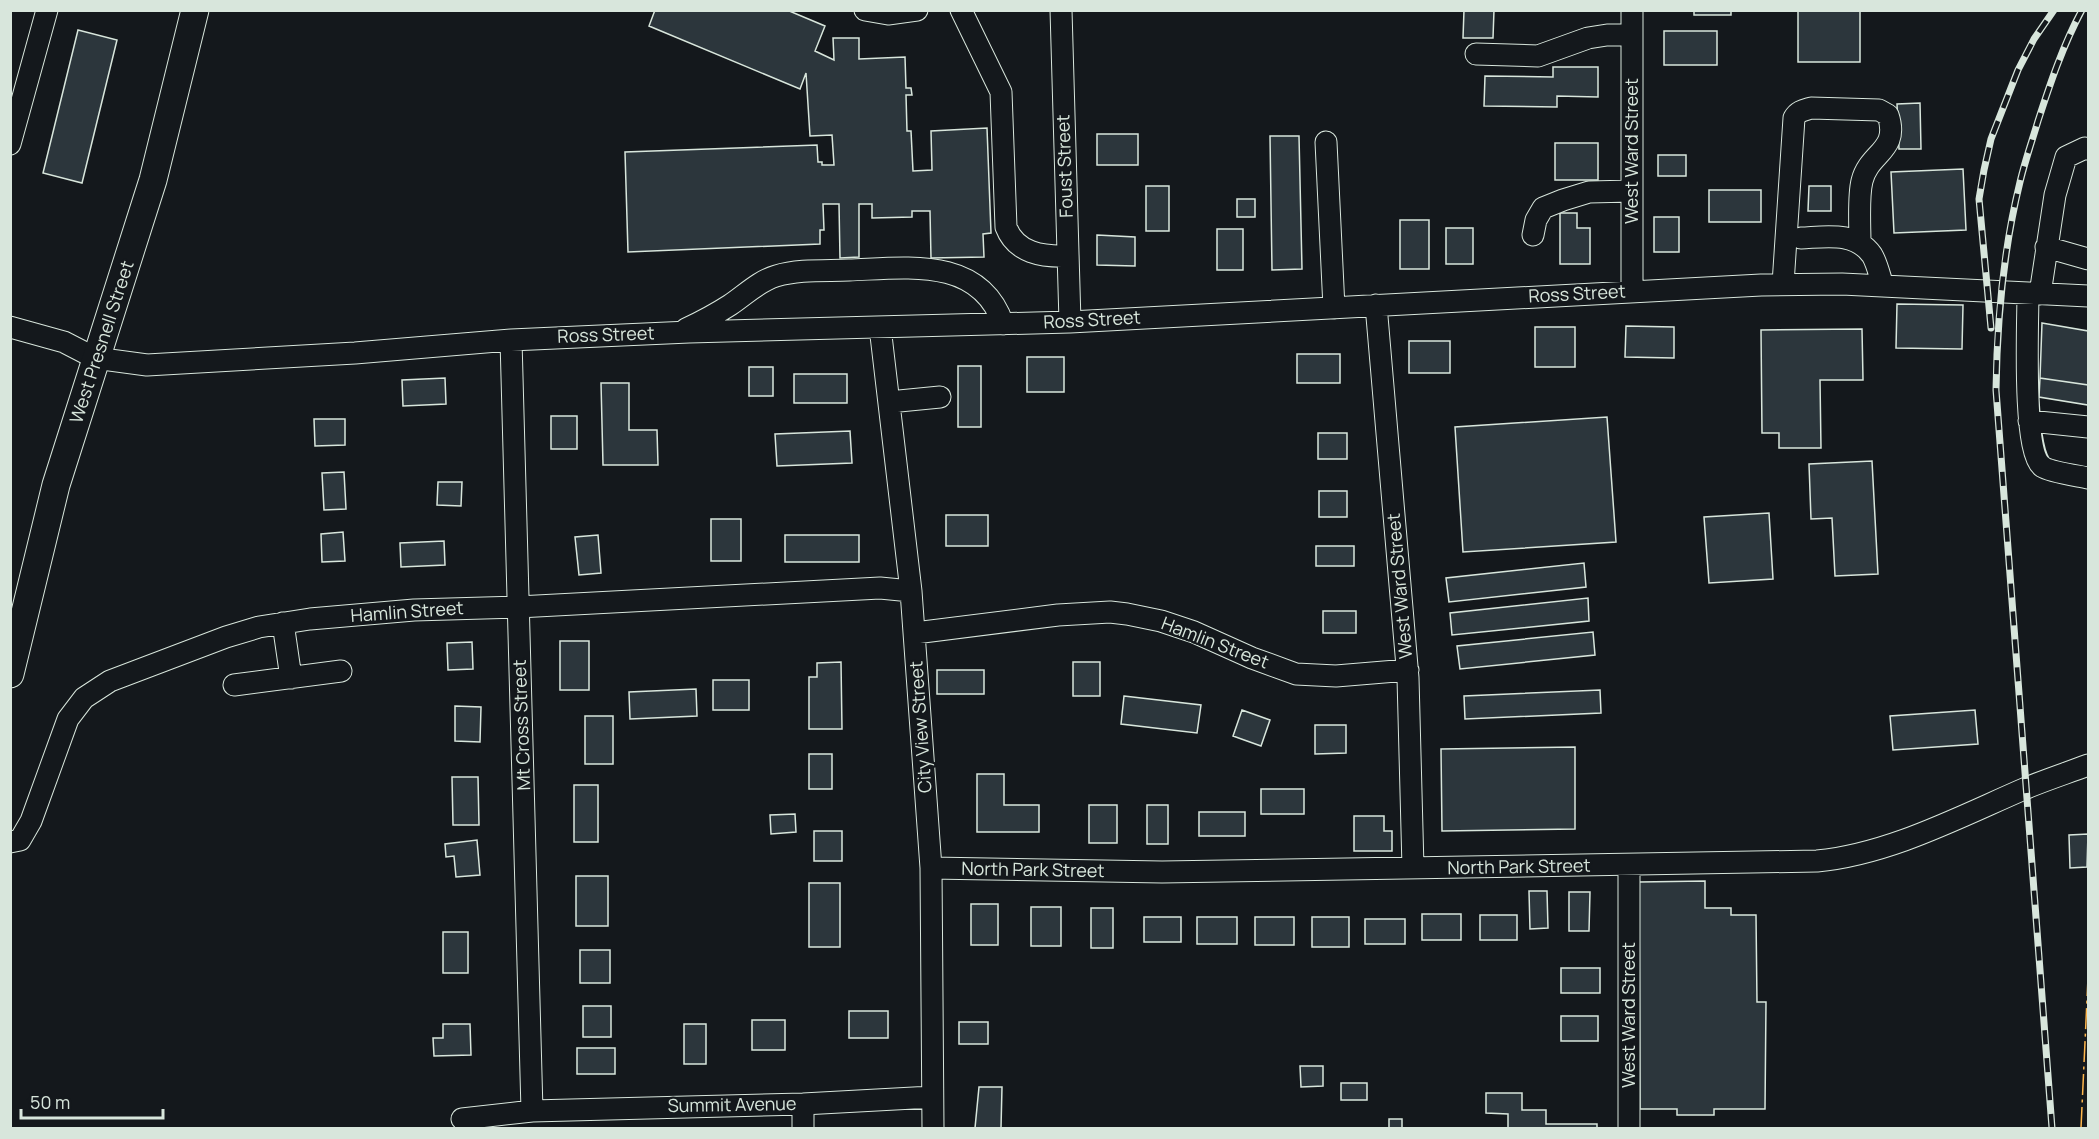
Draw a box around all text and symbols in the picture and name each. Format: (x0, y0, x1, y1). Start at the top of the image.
street label: West Ward Street (1619, 78, 1643, 224)
street label: Foust Street (1050, 114, 1078, 218)
street label: West Presnell Street (63, 257, 139, 426)
street label: Ross Street (1528, 278, 1626, 308)
street label: Ross Street (1043, 304, 1141, 334)
street label: Ross Street (557, 320, 655, 348)
street label: West Ward Street (1381, 512, 1417, 660)
street label: Hamlin Street (350, 595, 464, 627)
street label: Hamlin Street (1158, 611, 1272, 674)
street label: Mt Cross Street (507, 659, 535, 791)
street label: City View Street (903, 660, 937, 794)
street label: North Park Street (1447, 853, 1591, 879)
street label: North Park Street (961, 856, 1105, 882)
street label: West Ward Street (1616, 942, 1640, 1088)
scale bar (21, 1082, 164, 1120)
text: 50 m (30, 1090, 70, 1114)
street label: Summit Avenue (667, 1091, 797, 1117)

